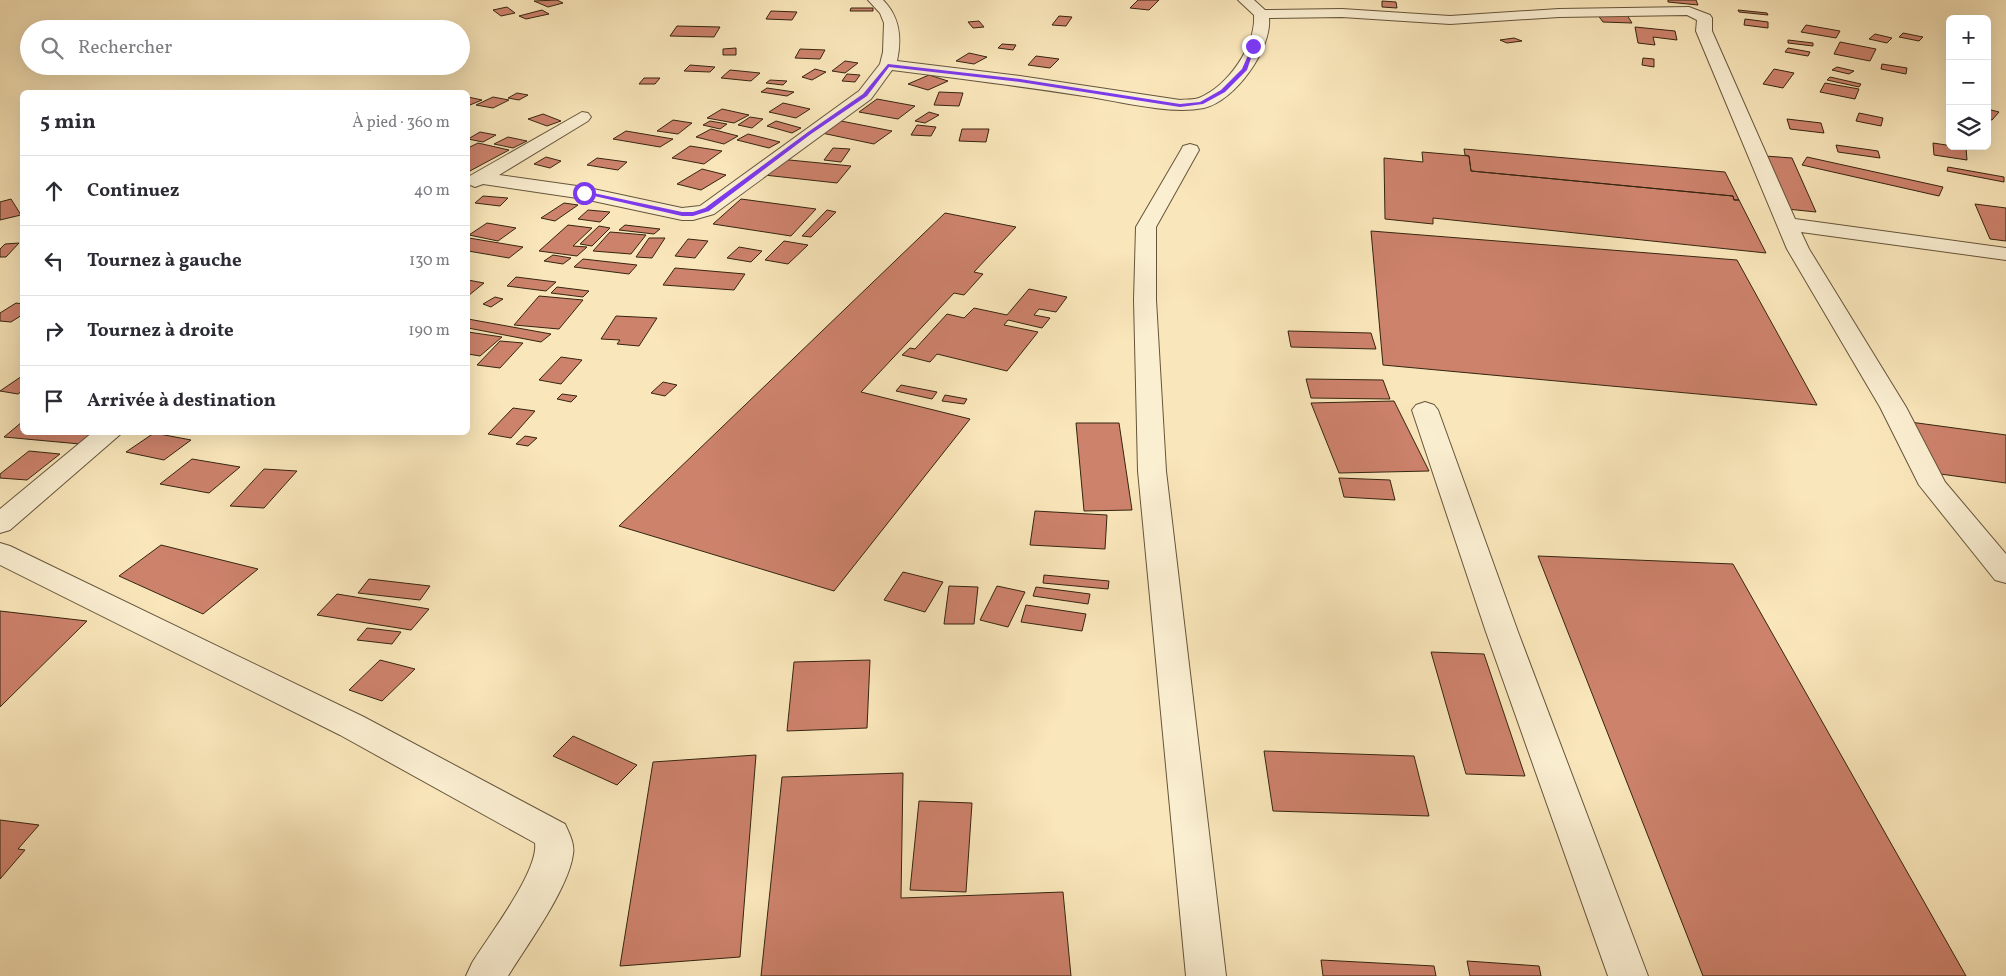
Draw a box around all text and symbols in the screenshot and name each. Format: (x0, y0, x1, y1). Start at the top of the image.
map controls (1946, 15, 1991, 150)
button: + (1946, 15, 1991, 60)
search box (20, 20, 470, 75)
icon: search (38, 34, 66, 62)
text: Rechercher (78, 35, 172, 61)
route end (1242, 35, 1265, 58)
button: − (1946, 60, 1991, 105)
button: layers (1946, 105, 1991, 150)
text: 5 min (40, 108, 96, 137)
text: À pied · 360 m (352, 112, 450, 134)
icon: ahead (40, 177, 68, 205)
text: Continuez (87, 178, 179, 204)
text: 40 m (414, 180, 450, 202)
route start (573, 182, 596, 205)
icon: left (40, 247, 68, 275)
text: Tournez à gauche (87, 248, 242, 274)
text: 130 m (409, 250, 450, 272)
icon: right (40, 317, 68, 345)
text: Tournez à droite (87, 318, 234, 344)
text: 190 m (408, 320, 450, 342)
icon: arrive (40, 387, 68, 415)
text: Arrivée à destination (87, 388, 276, 414)

